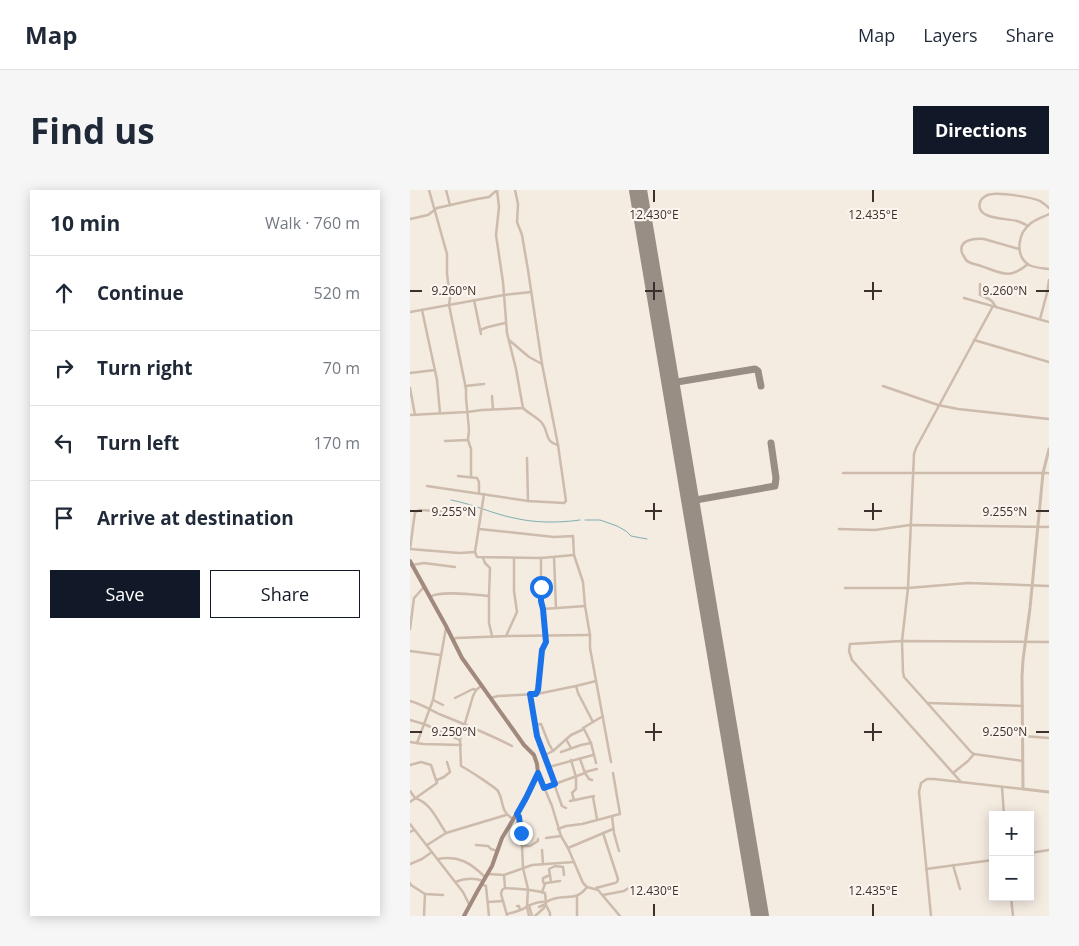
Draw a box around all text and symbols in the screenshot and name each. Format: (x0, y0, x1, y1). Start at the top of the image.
text: Map (25, 18, 77, 51)
text: Map (858, 23, 895, 47)
text: Layers (923, 23, 978, 47)
text: Share (1006, 23, 1054, 47)
button: Directions (913, 106, 1049, 154)
text: Find us (30, 107, 155, 154)
text: 12.430°E (629, 206, 679, 223)
text: 12.435°E (848, 206, 898, 223)
text: 10 min (50, 209, 120, 237)
text: Walk · 760 m (265, 212, 360, 234)
icon: ahead (50, 279, 78, 307)
text: Continue (97, 280, 184, 306)
text: 520 m (314, 282, 360, 304)
text: 9.260°N (432, 282, 476, 299)
text: 9.260°N (983, 282, 1027, 299)
icon: right (50, 354, 78, 382)
text: Turn right (97, 355, 192, 381)
text: 70 m (323, 357, 360, 379)
icon: left (50, 429, 78, 457)
text: Turn left (97, 430, 179, 456)
text: 170 m (314, 432, 360, 454)
text: 9.255°N (432, 503, 476, 520)
text: 9.255°N (983, 503, 1027, 520)
icon: arrive (50, 504, 78, 532)
text: Arrive at destination (97, 505, 294, 531)
button: Save (50, 570, 200, 618)
button: Share (210, 570, 360, 618)
route start (530, 576, 553, 599)
text: 9.250°N (432, 723, 476, 740)
text: 9.250°N (983, 723, 1027, 740)
map controls (989, 811, 1034, 901)
button: + (989, 811, 1034, 856)
route end (510, 822, 533, 845)
button: − (989, 856, 1034, 901)
text: 12.430°E (629, 882, 679, 899)
text: 12.435°E (848, 882, 898, 899)

